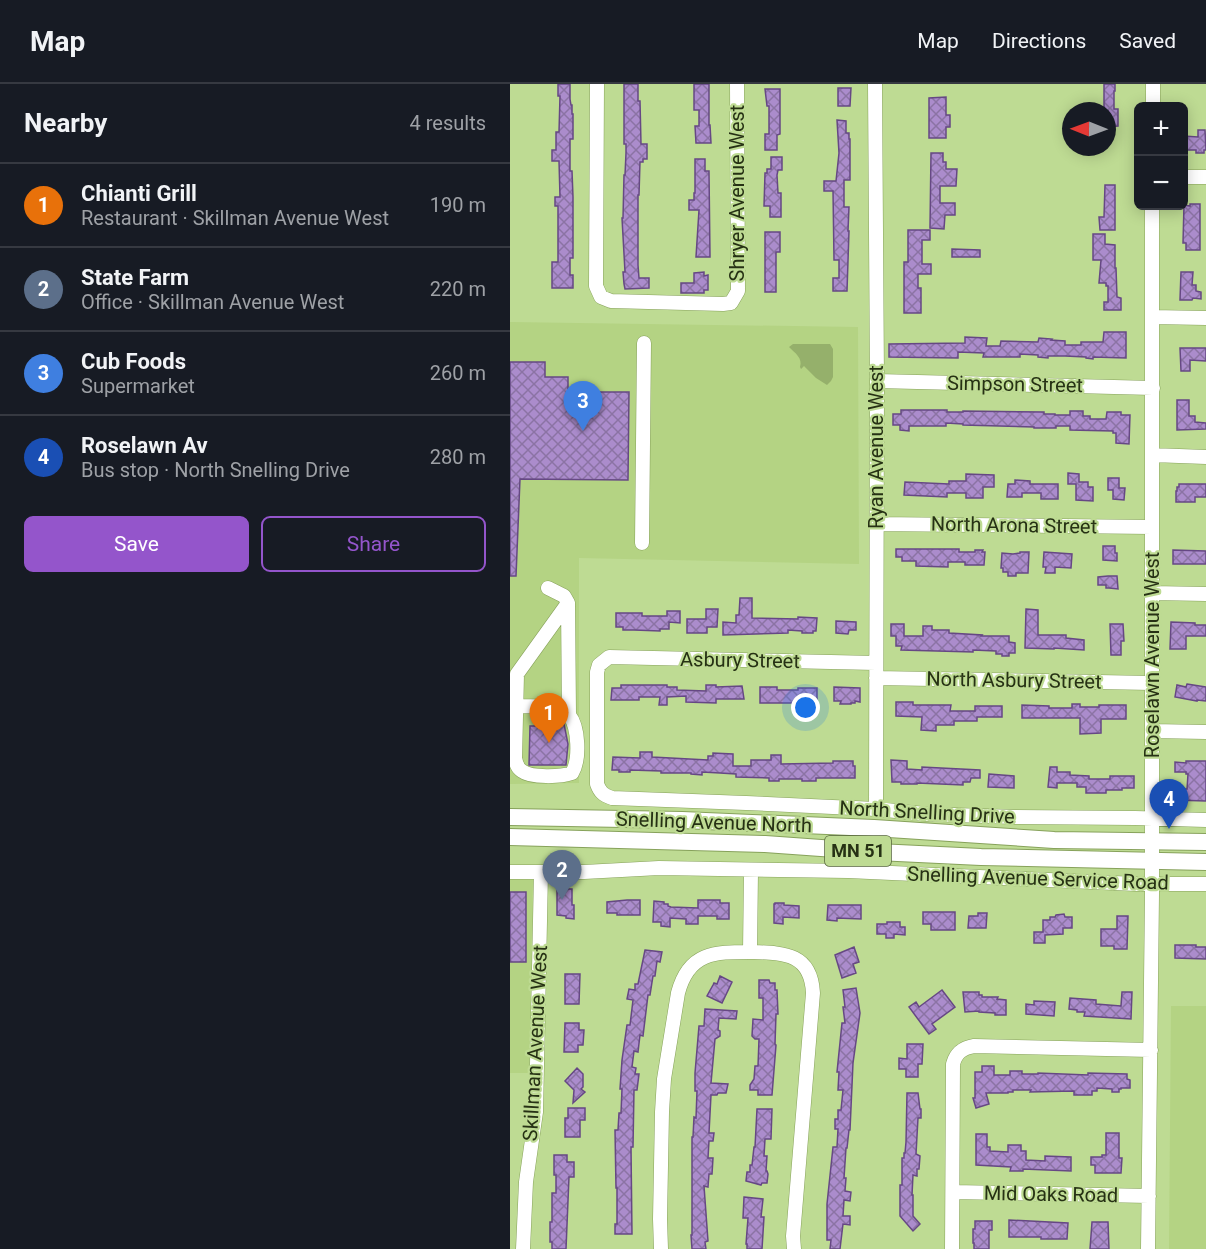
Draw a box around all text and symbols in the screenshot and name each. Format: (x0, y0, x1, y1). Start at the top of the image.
text: Map (30, 25, 85, 58)
text: Map (917, 29, 959, 53)
text: Directions (992, 29, 1086, 53)
text: Saved (1119, 29, 1176, 53)
north arrow (1062, 102, 1116, 156)
map controls (1134, 102, 1188, 210)
button: + (1134, 102, 1188, 156)
street label: Shryer Avenue West (725, 105, 749, 281)
text: Nearby (24, 108, 107, 138)
text: 4 results (410, 111, 486, 135)
button: − (1134, 156, 1188, 210)
text: Chianti Grill (81, 181, 197, 206)
text: 1 (38, 193, 49, 217)
text: 190 m (430, 193, 486, 217)
text: Restaurant · Skillman Avenue West (81, 206, 389, 230)
text: State Farm (81, 265, 189, 290)
text: 2 (38, 277, 49, 301)
text: 220 m (430, 277, 486, 301)
text: Office · Skillman Avenue West (81, 290, 344, 314)
text: Cub Foods (81, 349, 186, 374)
text: 3 (38, 361, 49, 385)
text: 260 m (430, 361, 486, 385)
street label: Ryan Avenue West (864, 365, 888, 529)
street label: Simpson Street (947, 371, 1083, 397)
text: Supermarket (81, 374, 195, 398)
pin: 3 (564, 382, 602, 431)
text: Roselawn Av (81, 433, 208, 458)
text: 4 (38, 445, 49, 469)
text: 280 m (430, 445, 486, 469)
text: Bus stop · North Snelling Drive (81, 458, 350, 482)
street label: North Arona Street (931, 512, 1097, 538)
button: Save (24, 516, 249, 572)
button: Share (261, 516, 486, 572)
street label: Roselawn Avenue West (1140, 552, 1164, 758)
street label: Asbury Street (680, 647, 800, 673)
street label: North Asbury Street (926, 666, 1102, 694)
your location (791, 693, 820, 722)
pin: 1 (530, 694, 568, 743)
pin: 4 (1150, 780, 1188, 829)
street label: North Snelling Drive (839, 795, 1015, 829)
street label: Snelling Avenue North (616, 807, 812, 837)
road number: MN 51 (825, 836, 891, 866)
pin: 2 (542, 850, 582, 900)
street label: Snelling Avenue Service Road (907, 861, 1169, 895)
street label: Skillman Avenue West (518, 944, 552, 1142)
street label: Mid Oaks Road (984, 1181, 1118, 1207)

